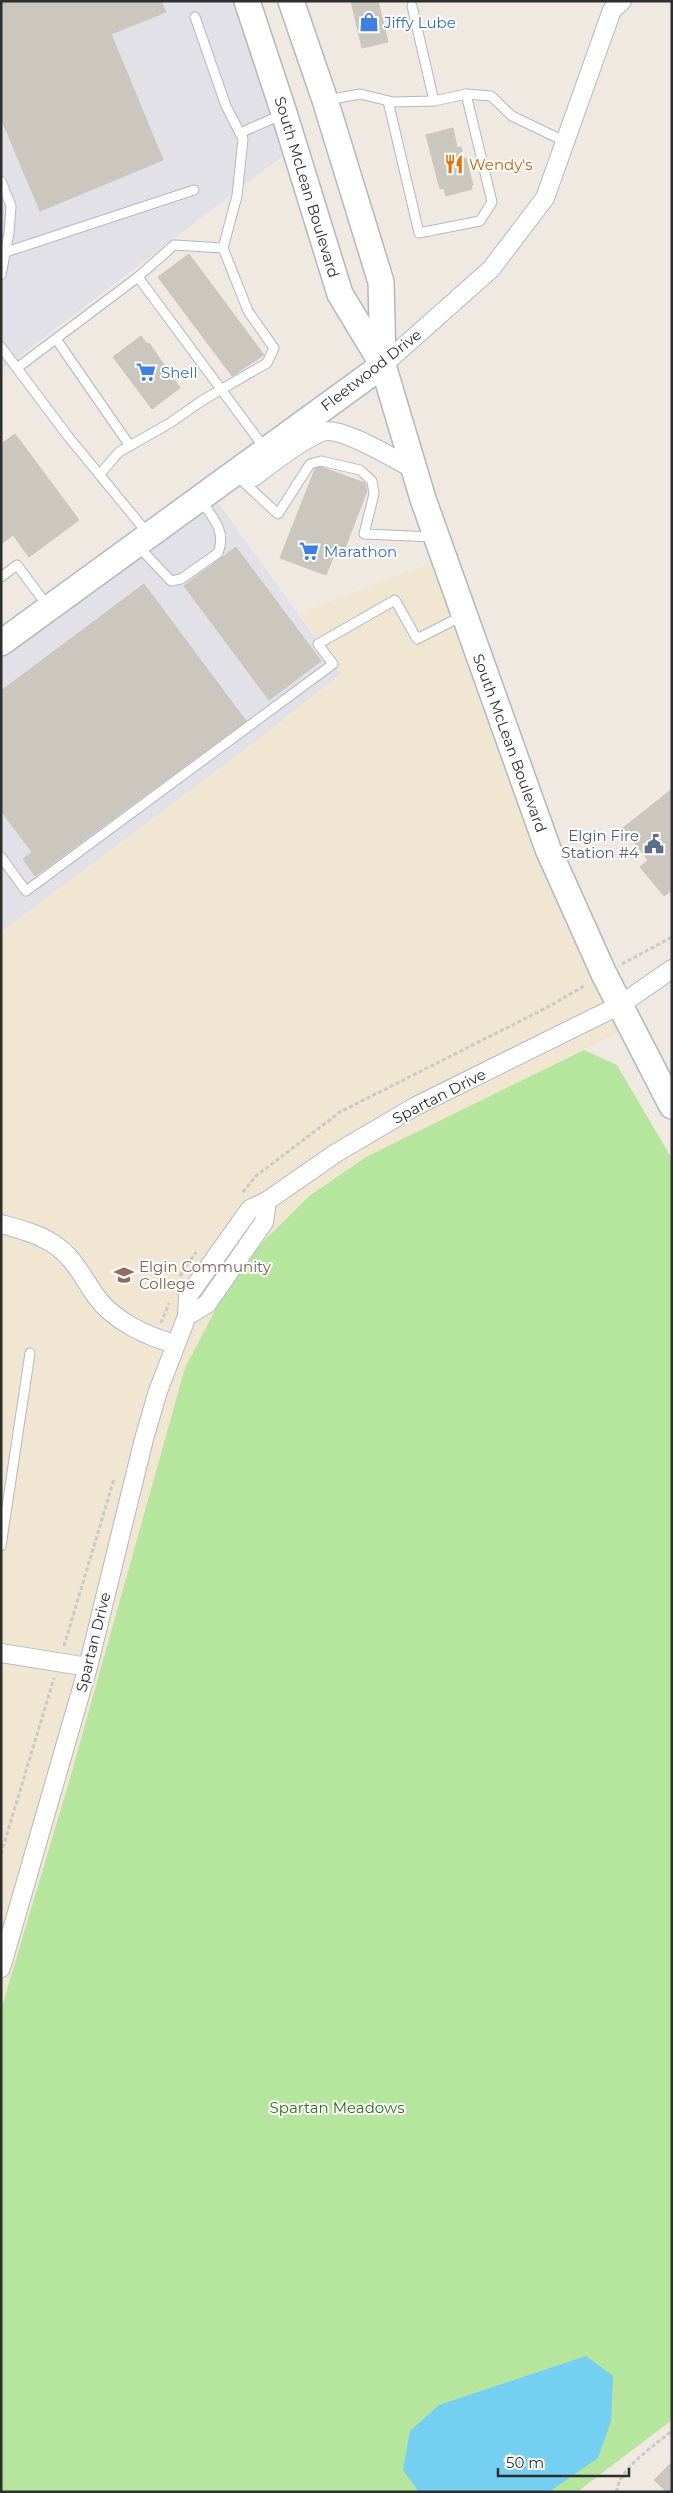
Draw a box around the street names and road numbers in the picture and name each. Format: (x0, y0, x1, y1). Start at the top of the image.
street label: South McLean Boulevard (270, 94, 344, 280)
street label: Fleetwood Drive (317, 325, 425, 415)
street label: South McLean Boulevard (469, 651, 551, 835)
street label: Spartan Drive (389, 1064, 489, 1128)
street label: Spartan Drive (71, 1590, 115, 1694)

